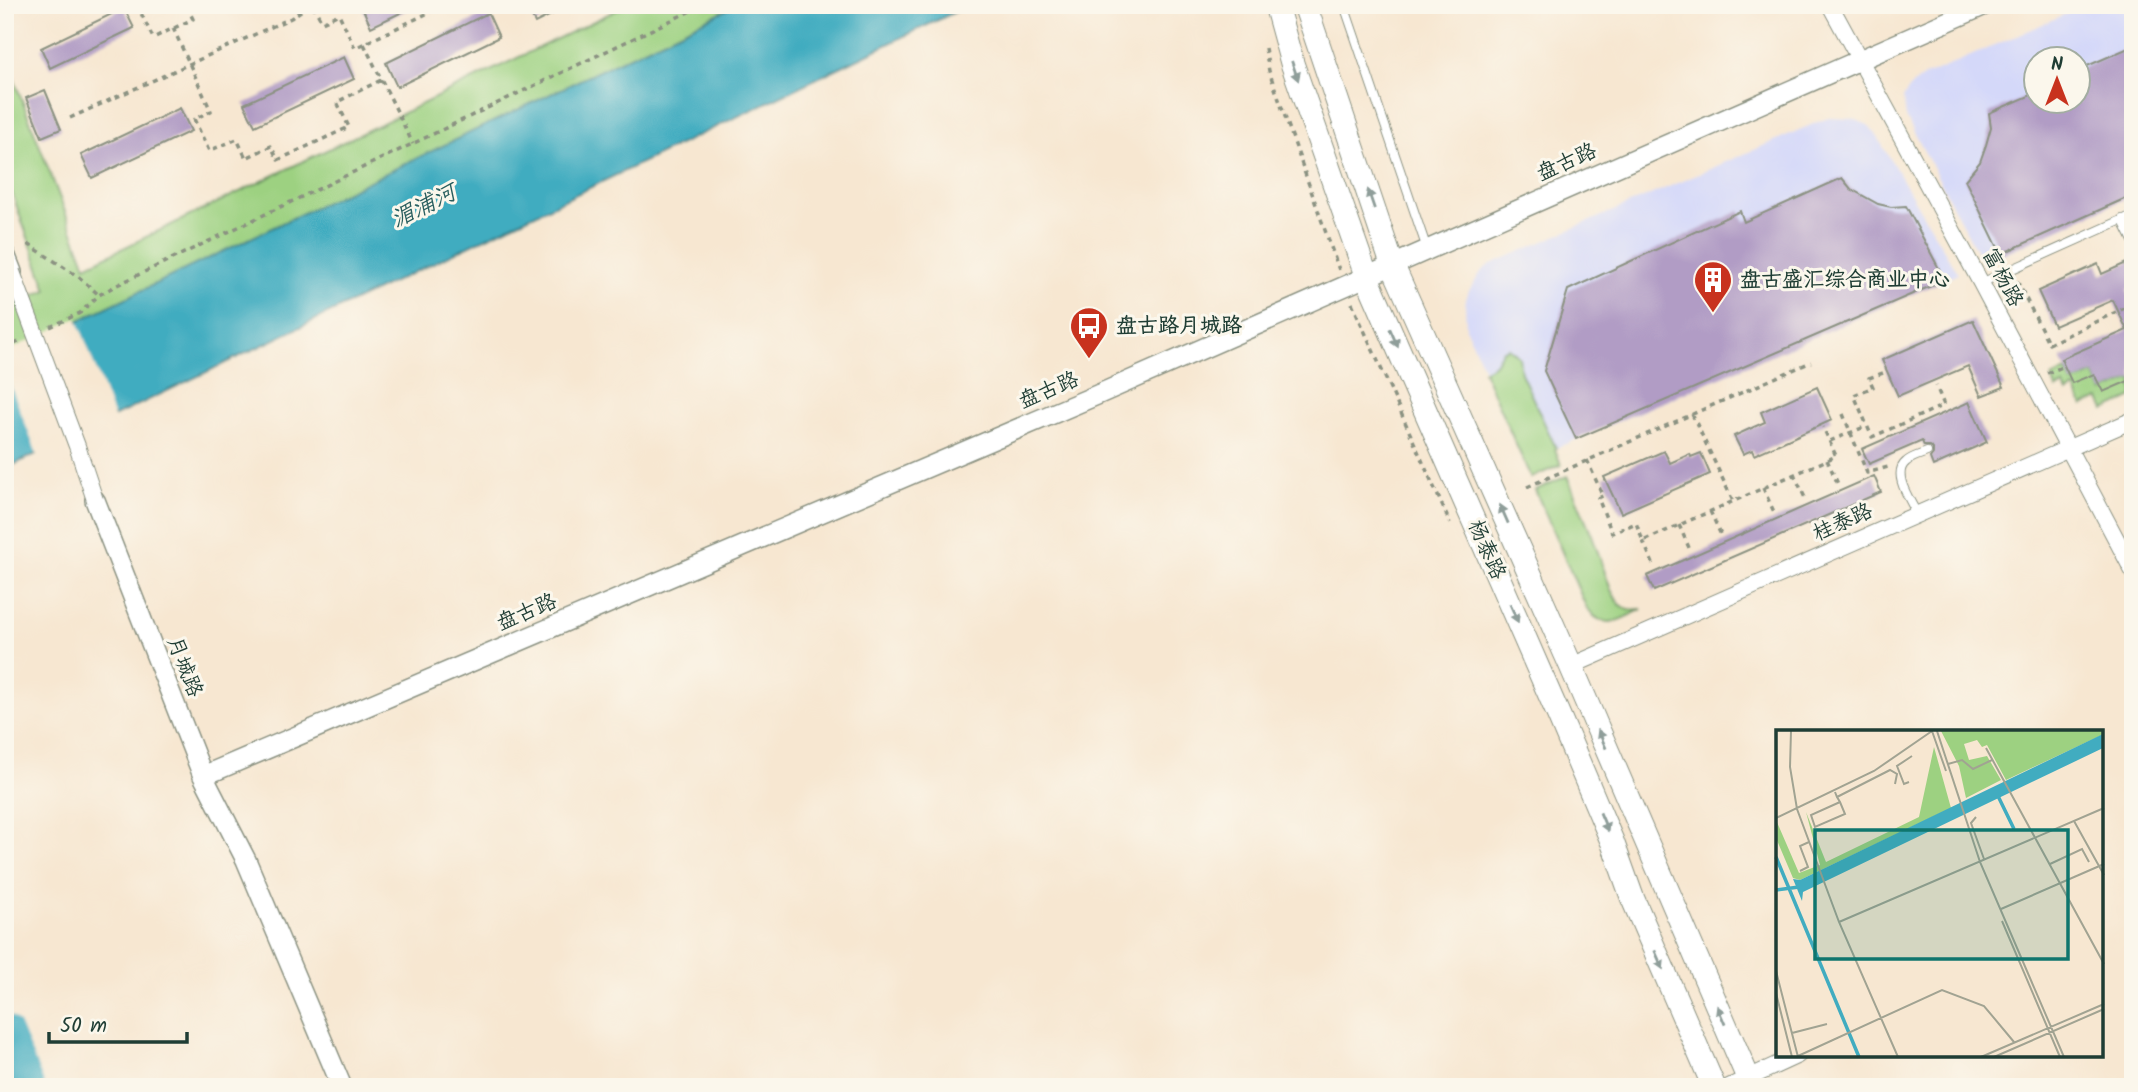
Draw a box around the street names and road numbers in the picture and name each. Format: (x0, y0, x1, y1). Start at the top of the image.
street label: 盘古路 (1532, 135, 1602, 191)
street label: 富杨路 (1973, 242, 2031, 314)
street label: 盘古路 (1014, 364, 1084, 418)
street label: 桂泰路 (1808, 495, 1878, 551)
street label: 杨泰路 (1458, 515, 1514, 585)
street label: 盘古路 (492, 586, 562, 640)
street label: 月城路 (157, 632, 211, 702)

